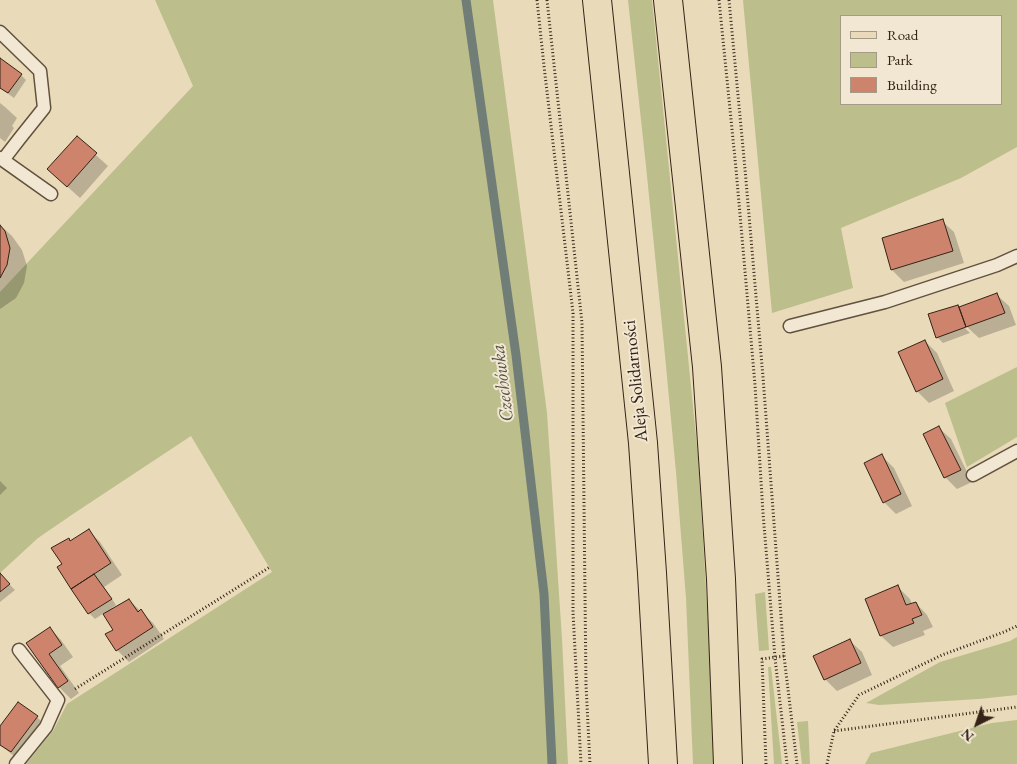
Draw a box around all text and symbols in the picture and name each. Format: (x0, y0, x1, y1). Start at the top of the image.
legend (840, 15, 1002, 105)
text: Road (887, 25, 918, 44)
text: Park (887, 50, 913, 69)
text: Building (887, 75, 937, 94)
street label: Aleja Solidarności (619, 319, 653, 443)
water label: Czechówka (487, 343, 519, 423)
north arrow (952, 699, 1002, 749)
text: N (957, 725, 977, 746)

